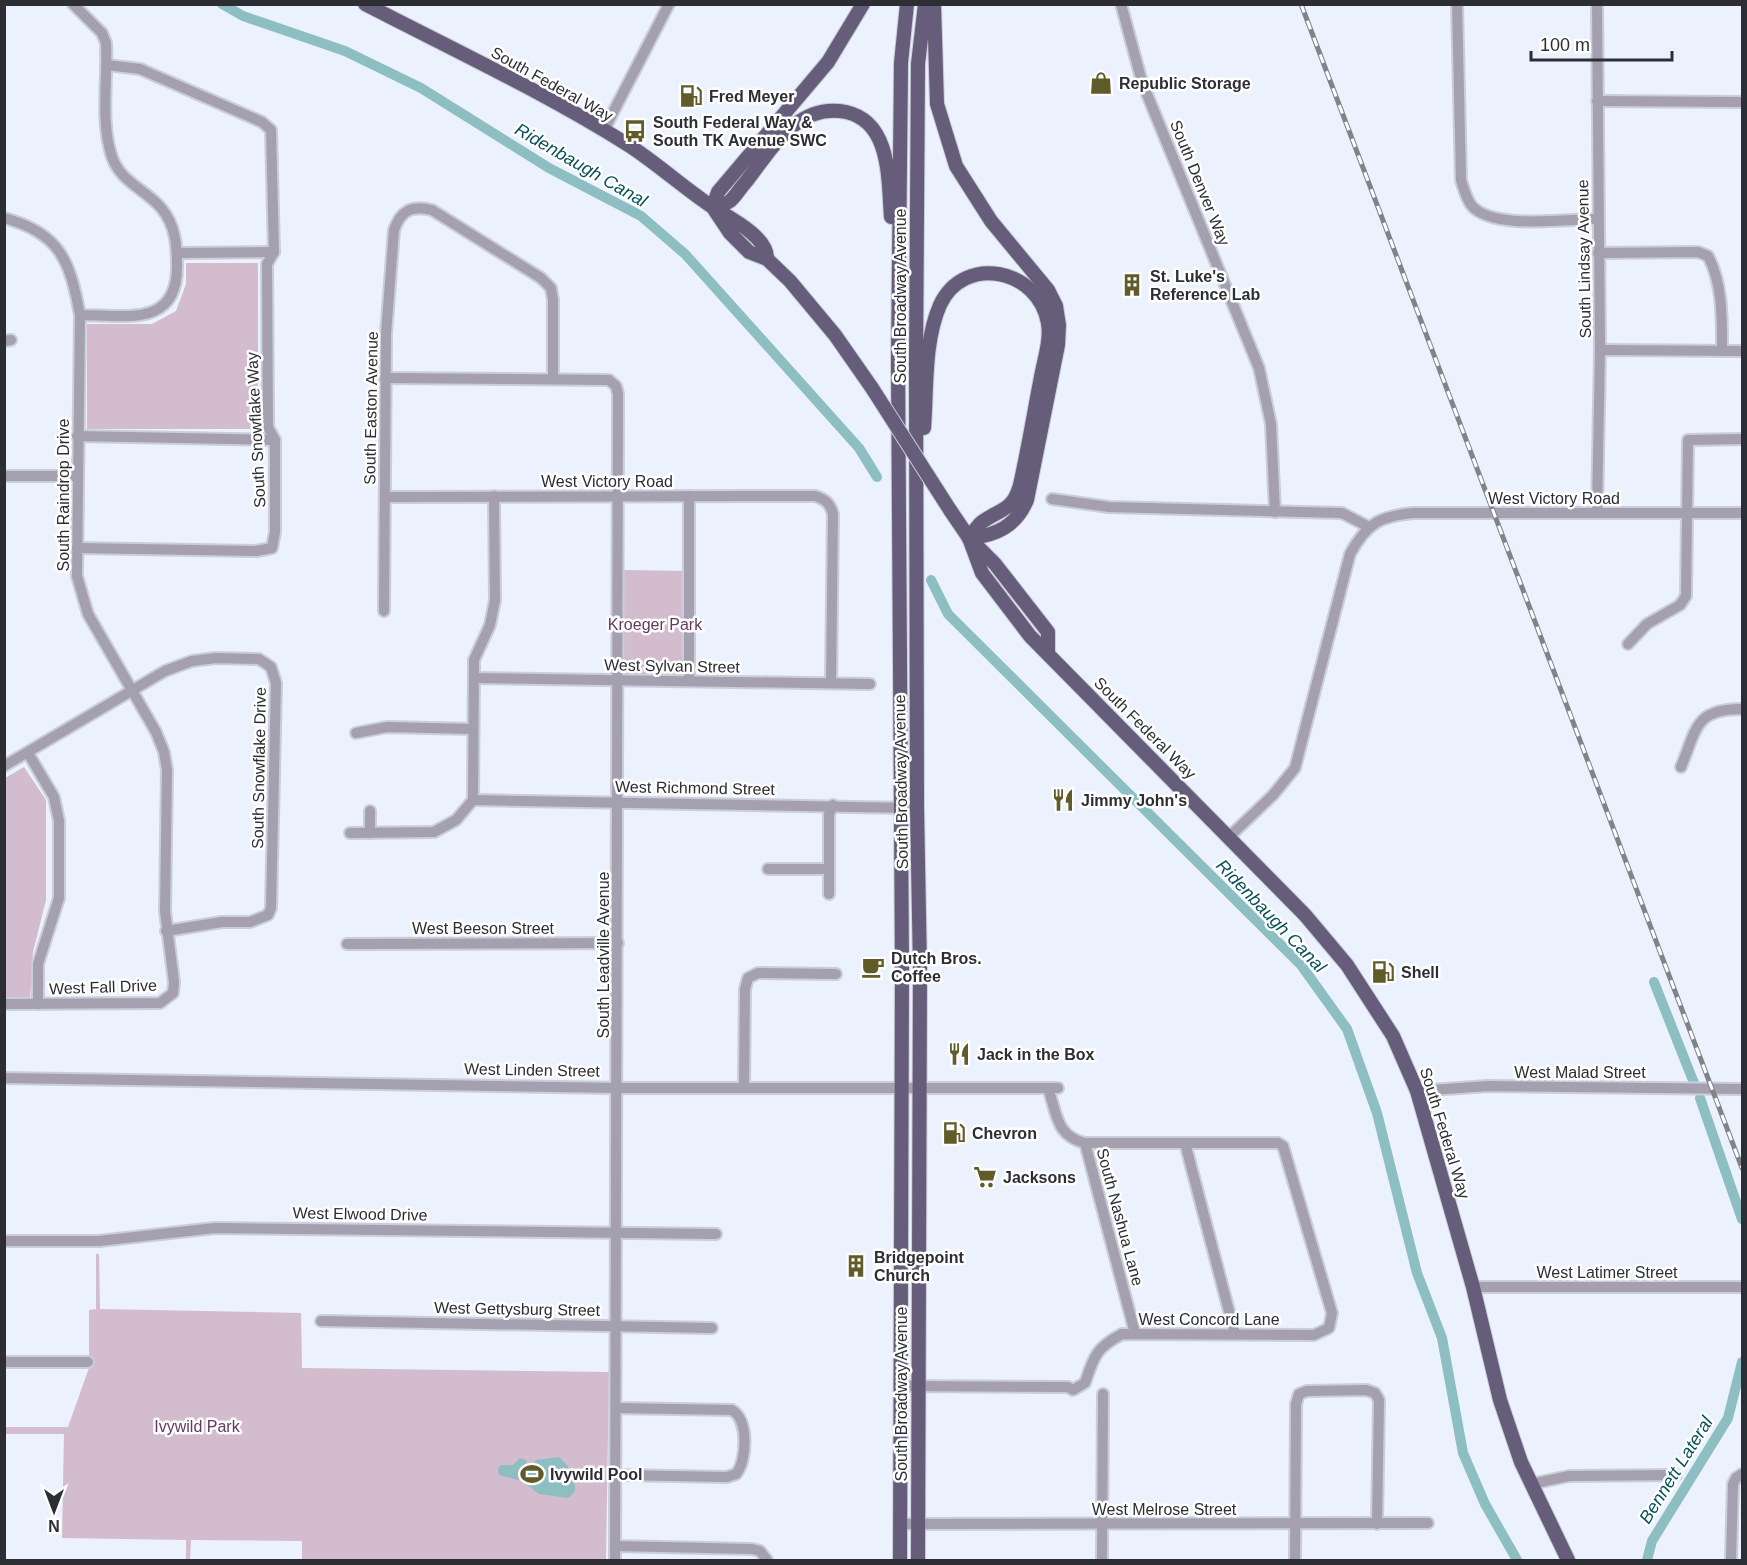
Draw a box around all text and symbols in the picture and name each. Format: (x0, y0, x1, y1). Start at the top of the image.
scale bar (1531, 24, 1672, 62)
text: 100 m (1540, 35, 1590, 55)
street label: South Federal Way (488, 44, 616, 124)
shop icon: Republic Storage (1088, 70, 1114, 96)
place label: Republic Storage (1119, 75, 1251, 92)
fuel station icon: Fred Meyer (678, 83, 704, 109)
place label: Fred Meyer (709, 88, 794, 105)
place label: South Federal Way & South TK Avenue SWC (653, 114, 827, 149)
bus stop icon: South Federal Way & South TK Avenue SWC (622, 118, 648, 144)
street label: South Denver Way (1167, 118, 1233, 248)
water label: Ridenbaugh Canal (511, 119, 651, 211)
street label: South Lindsay Avenue (1574, 179, 1594, 339)
street label: South Broadway Avenue (892, 208, 909, 383)
place label: St. Luke's Reference Lab (1150, 268, 1260, 303)
building icon: St. Luke's Reference Lab (1119, 272, 1145, 298)
street label: South Easton Avenue (361, 331, 381, 485)
street label: South Snowflake Way (243, 352, 269, 508)
street label: South Raindrop Drive (55, 418, 72, 571)
street label: West Victory Road (541, 473, 673, 490)
street label: West Victory Road (1488, 490, 1620, 507)
park label: Kroeger Park (608, 616, 703, 633)
street label: West Sylvan Street (604, 656, 741, 676)
street label: South Federal Way (1091, 674, 1199, 782)
street label: South Snowflake Drive (249, 687, 269, 849)
street label: South Broadway Avenue (891, 694, 911, 870)
street label: West Richmond Street (615, 778, 776, 798)
restaurant icon: Jimmy John's (1050, 787, 1076, 813)
place label: Jimmy John's (1081, 792, 1187, 809)
water label: Ridenbaugh Canal (1212, 855, 1331, 977)
street label: South Leadville Avenue (595, 871, 612, 1038)
street label: West Beeson Street (412, 920, 555, 937)
place label: Dutch Bros. Coffee (891, 950, 982, 985)
cafe icon: Dutch Bros. Coffee (860, 954, 886, 980)
fuel station icon: Shell (1370, 959, 1396, 985)
place label: Shell (1401, 964, 1439, 981)
street label: West Fall Drive (49, 977, 157, 997)
restaurant icon: Jack in the Box (946, 1041, 972, 1067)
place label: Jack in the Box (977, 1046, 1094, 1063)
street label: West Linden Street (464, 1060, 601, 1080)
street label: West Malad Street (1514, 1064, 1646, 1081)
street label: South Federal Way (1417, 1065, 1473, 1201)
fuel station icon: Chevron (941, 1120, 967, 1146)
place label: Chevron (972, 1125, 1037, 1142)
street label: South Nashua Lane (1093, 1146, 1147, 1288)
supermarket icon: Jacksons (972, 1164, 998, 1190)
place label: Jacksons (1003, 1169, 1076, 1186)
street label: West Elwood Drive (292, 1204, 428, 1224)
place label: Bridgepoint Church (874, 1249, 964, 1284)
building icon: Bridgepoint Church (843, 1253, 869, 1279)
street label: West Latimer Street (1536, 1264, 1678, 1281)
street label: West Gettysburg Street (434, 1299, 601, 1319)
street label: South Broadway Avenue (893, 1306, 910, 1481)
street label: West Concord Lane (1138, 1311, 1280, 1328)
water label: Bennett Lateral (1635, 1412, 1717, 1527)
park label: Ivywild Park (154, 1418, 241, 1435)
sports icon: Ivywild Pool (519, 1461, 545, 1487)
place label: Ivywild Pool (550, 1466, 642, 1483)
north arrow (24, 1481, 84, 1541)
street label: West Melrose Street (1092, 1501, 1237, 1518)
text: N (48, 1517, 60, 1534)

